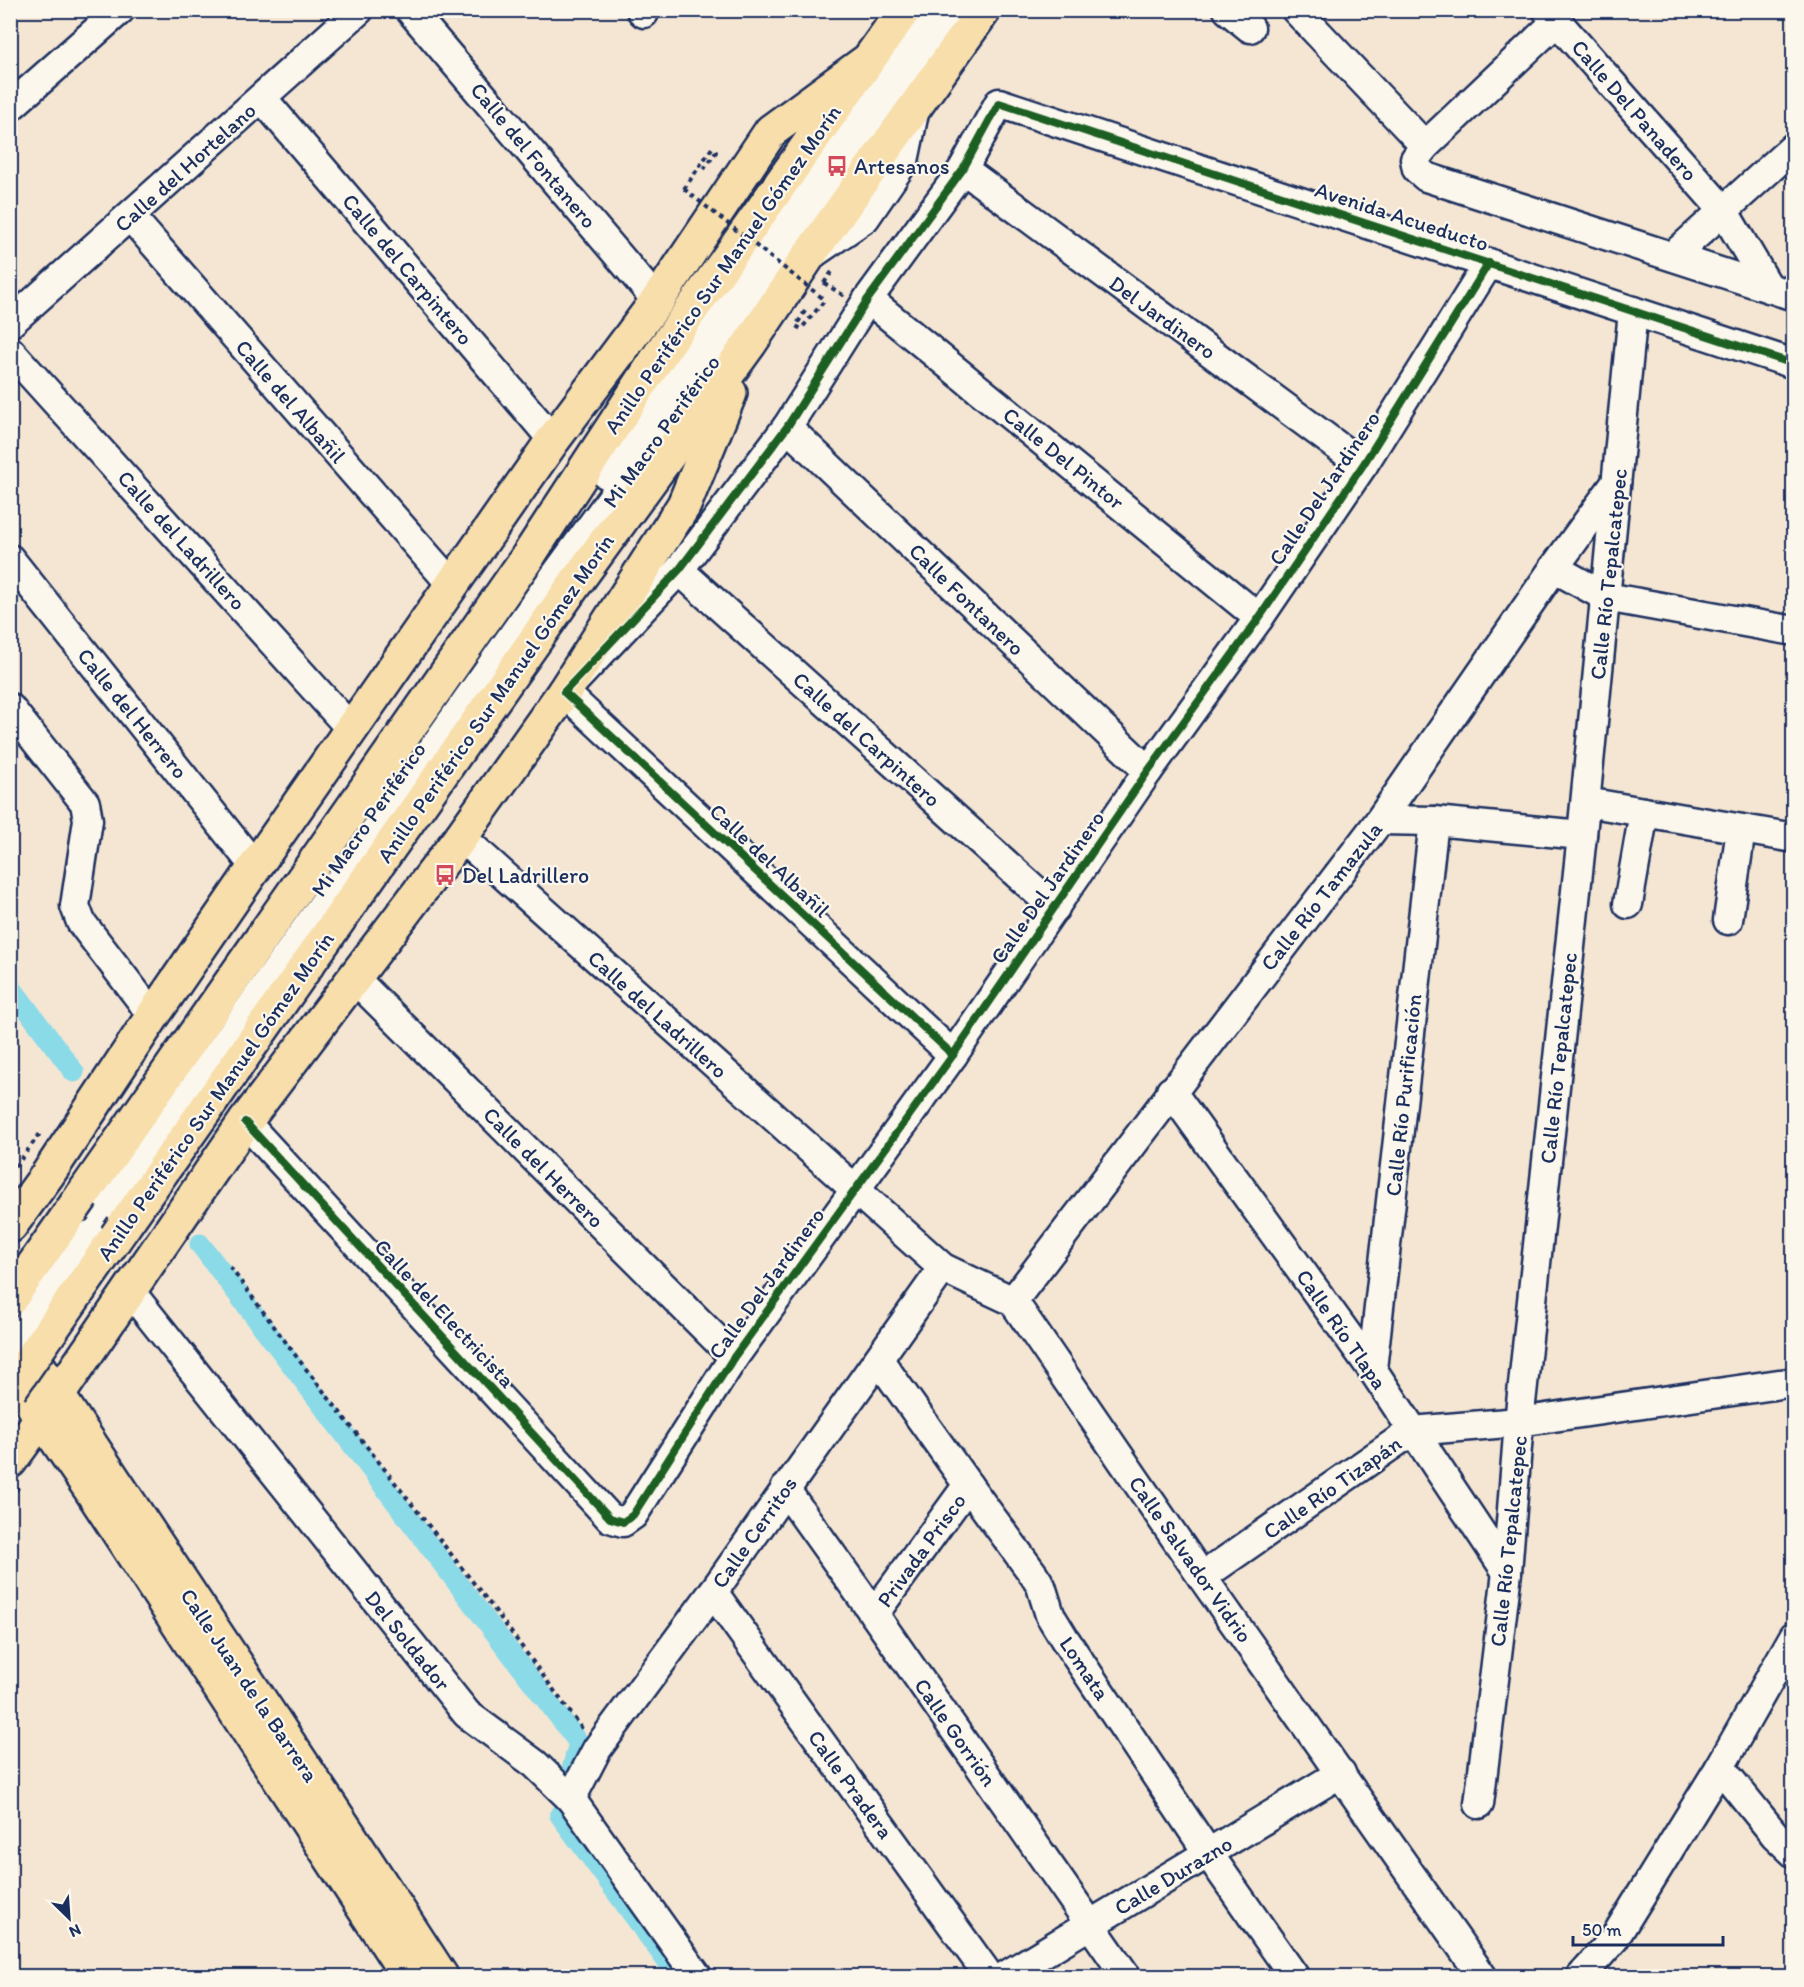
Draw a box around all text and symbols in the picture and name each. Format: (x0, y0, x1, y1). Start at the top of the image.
street label: Calle Del Panadero (1566, 34, 1704, 187)
street label: Calle del Fontanero (465, 77, 603, 234)
street label: Calle del Hortelano (109, 97, 262, 238)
street label: Anillo Periférico Sur Manuel Gómez Morín (598, 99, 847, 439)
place label: Artesanos (854, 153, 950, 180)
bus stop icon: Artesanos (825, 154, 849, 178)
street label: Avenida Acueducto (1312, 176, 1492, 257)
street label: Calle del Carpintero (336, 188, 479, 351)
street label: Del Jardinero (1104, 270, 1221, 365)
street label: Calle del Albañil (230, 334, 352, 469)
street label: Mi Macro Periférico (597, 349, 726, 513)
street label: Calle Del Pintor (998, 401, 1130, 516)
street label: Calle Del Jardinero (1263, 406, 1386, 571)
street label: Calle del Ladrillero (112, 465, 252, 616)
street label: Calle Río Tepalcatepec (1584, 467, 1633, 681)
street label: Anillo Periférico Sur Manuel Gómez Morín (371, 528, 620, 868)
street label: Calle Fontanero (903, 537, 1030, 661)
street label: Calle del Herrero (72, 643, 194, 784)
street label: Calle del Carpintero (787, 666, 946, 813)
street label: Mi Macro Periférico (305, 737, 432, 902)
street label: Calle del Albañil (704, 798, 835, 923)
street label: Calle Del Jardinero (985, 806, 1110, 969)
street label: Calle Río Tamazula (1255, 816, 1388, 976)
place label: Del Ladrillero (462, 862, 589, 889)
bus stop icon: Del Ladrillero (433, 863, 457, 887)
street label: Anillo Periférico Sur Manuel Gómez Morín (91, 926, 340, 1266)
street label: Calle del Ladrillero (582, 944, 733, 1084)
street label: Calle Río Tepalcatepec (1534, 951, 1583, 1165)
street label: Calle Río Purificación (1379, 992, 1428, 1198)
street label: Calle del Herrero (477, 1101, 610, 1234)
street label: Calle Del Jardinero (702, 1202, 830, 1364)
street label: Calle del Electricista (369, 1233, 521, 1394)
street label: Calle Río Tlapa (1290, 1264, 1393, 1395)
street label: Calle Río Tizapán (1258, 1429, 1407, 1545)
street label: Calle Río Tepalcatepec (1484, 1434, 1533, 1648)
street label: Calle Cerritos (706, 1471, 803, 1594)
street label: Calle Salvador Vidrio (1123, 1471, 1258, 1648)
street label: Privada Prisco (871, 1488, 972, 1613)
street label: Calle Juan de la Barrera (175, 1583, 325, 1788)
street label: Del Soldador (359, 1585, 457, 1696)
street label: Lomata (1053, 1631, 1116, 1706)
street label: Calle Gorrión (908, 1673, 1003, 1792)
street label: Calle Pradera (802, 1725, 899, 1844)
street label: Calle Durazno (1109, 1830, 1237, 1921)
north arrow (39, 1888, 99, 1948)
scale bar (1573, 1909, 1723, 1947)
text: 50 m (1582, 1919, 1622, 1941)
text: N (66, 1920, 84, 1942)

